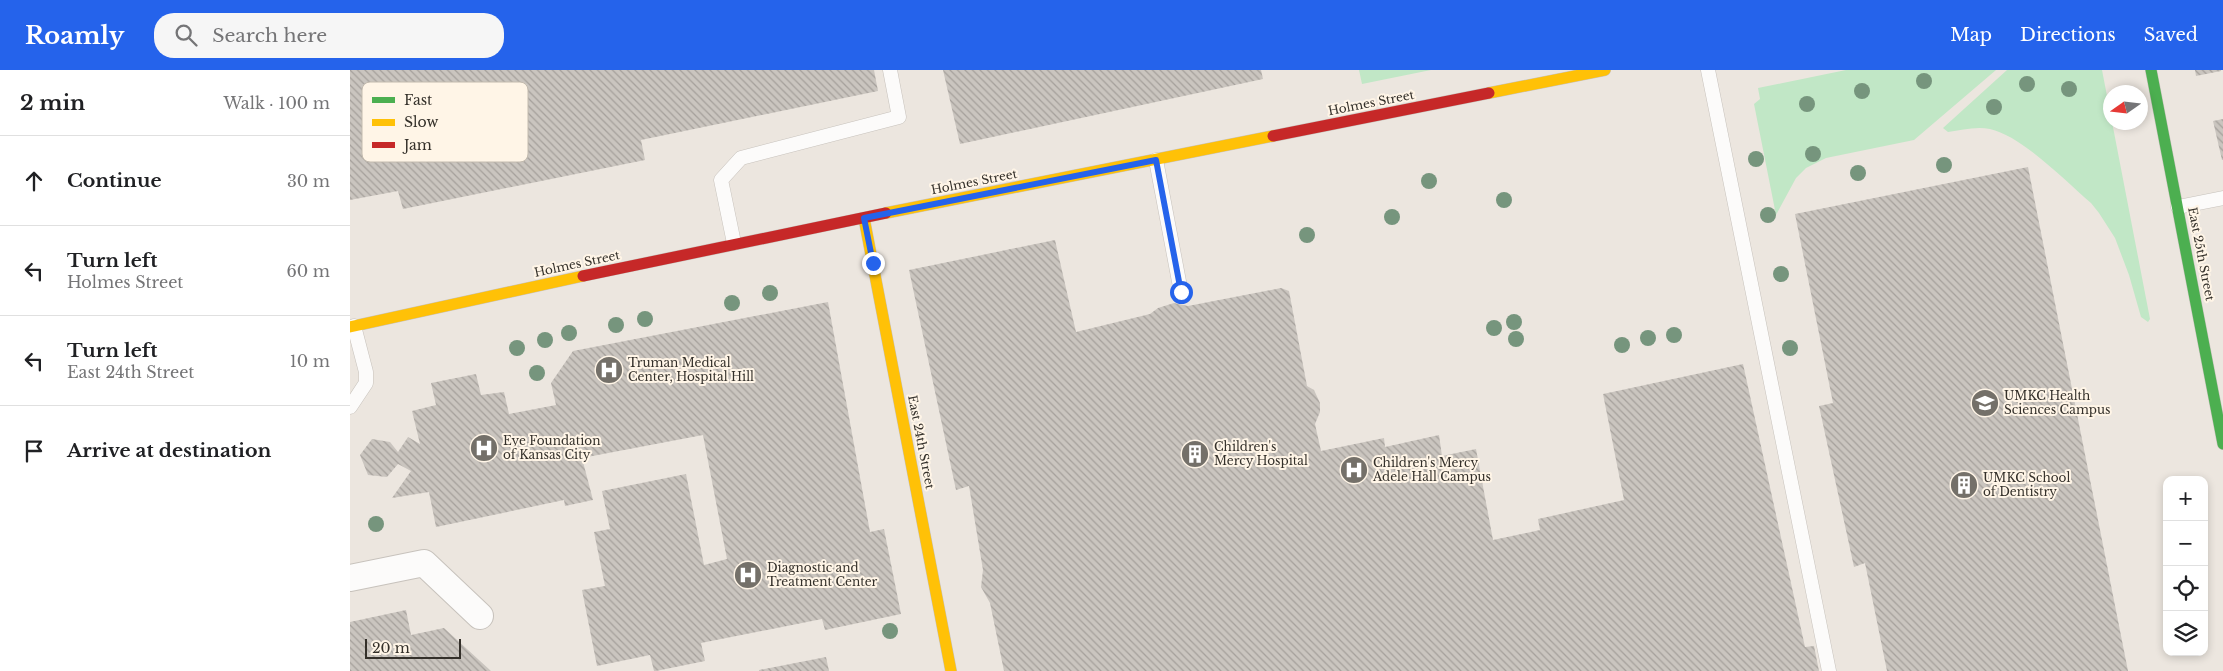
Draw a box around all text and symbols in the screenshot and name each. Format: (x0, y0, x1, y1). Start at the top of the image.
search box (154, 13, 504, 58)
text: Roamly (25, 21, 124, 50)
icon: search (172, 21, 200, 49)
text: Search here (212, 24, 327, 47)
text: Map (1950, 24, 1992, 46)
text: Directions (2020, 24, 2116, 46)
text: Saved (2144, 24, 2198, 46)
legend (362, 82, 528, 162)
north arrow (2103, 85, 2148, 130)
street label: Holmes Street (1327, 87, 1416, 118)
text: 2 min (20, 90, 85, 116)
text: Fast (404, 91, 433, 109)
text: Walk · 100 m (223, 93, 330, 113)
text: Slow (404, 113, 438, 131)
text: Jam (402, 136, 432, 154)
street label: Holmes Street (930, 166, 1019, 197)
icon: ahead (20, 167, 48, 195)
text: Continue (67, 169, 162, 192)
text: 30 m (287, 171, 330, 191)
street label: East 25th Street (2185, 206, 2218, 303)
street label: Holmes Street (533, 247, 622, 280)
text: Turn left (67, 249, 158, 272)
route end (862, 252, 885, 275)
icon: left (20, 257, 48, 285)
text: 60 m (287, 261, 330, 281)
text: Holmes Street (67, 272, 183, 292)
route start (1170, 281, 1193, 304)
text: Turn left (67, 339, 158, 362)
icon: left (20, 347, 48, 375)
text: 10 m (290, 351, 330, 371)
hospital icon: Truman Medical Center, Hospital Hill (594, 355, 624, 385)
place label: Truman Medical Center, Hospital Hill (628, 355, 754, 384)
text: East 24th Street (67, 362, 194, 382)
school or university icon: UMKC Health Sciences Campus (1970, 388, 2000, 418)
place label: UMKC Health Sciences Campus (2004, 388, 2110, 417)
street label: East 24th Street (905, 394, 938, 491)
hospital icon: Eye Foundation of Kansas City (469, 433, 499, 463)
place label: Eye Foundation of Kansas City (503, 433, 600, 462)
icon: arrive (20, 437, 48, 465)
text: Arrive at destination (67, 439, 271, 462)
building icon: Children's Mercy Hospital (1180, 439, 1210, 469)
place label: Children's Mercy Hospital (1214, 439, 1308, 468)
hospital icon: Children's Mercy Adele Hall Campus (1339, 455, 1369, 485)
place label: Children's Mercy Adele Hall Campus (1372, 455, 1491, 484)
building icon: UMKC School of Dentistry (1949, 470, 1979, 500)
place label: UMKC School of Dentistry (1983, 470, 2070, 499)
map controls (2163, 476, 2208, 656)
button: + (2163, 476, 2208, 521)
button: − (2163, 521, 2208, 566)
hospital icon: Diagnostic and Treatment Center (733, 560, 763, 590)
place label: Diagnostic and Treatment Center (767, 560, 878, 589)
button: locate (2163, 566, 2208, 611)
button: layers (2163, 611, 2208, 656)
scale bar (365, 636, 461, 659)
text: 20 m (372, 639, 410, 657)

